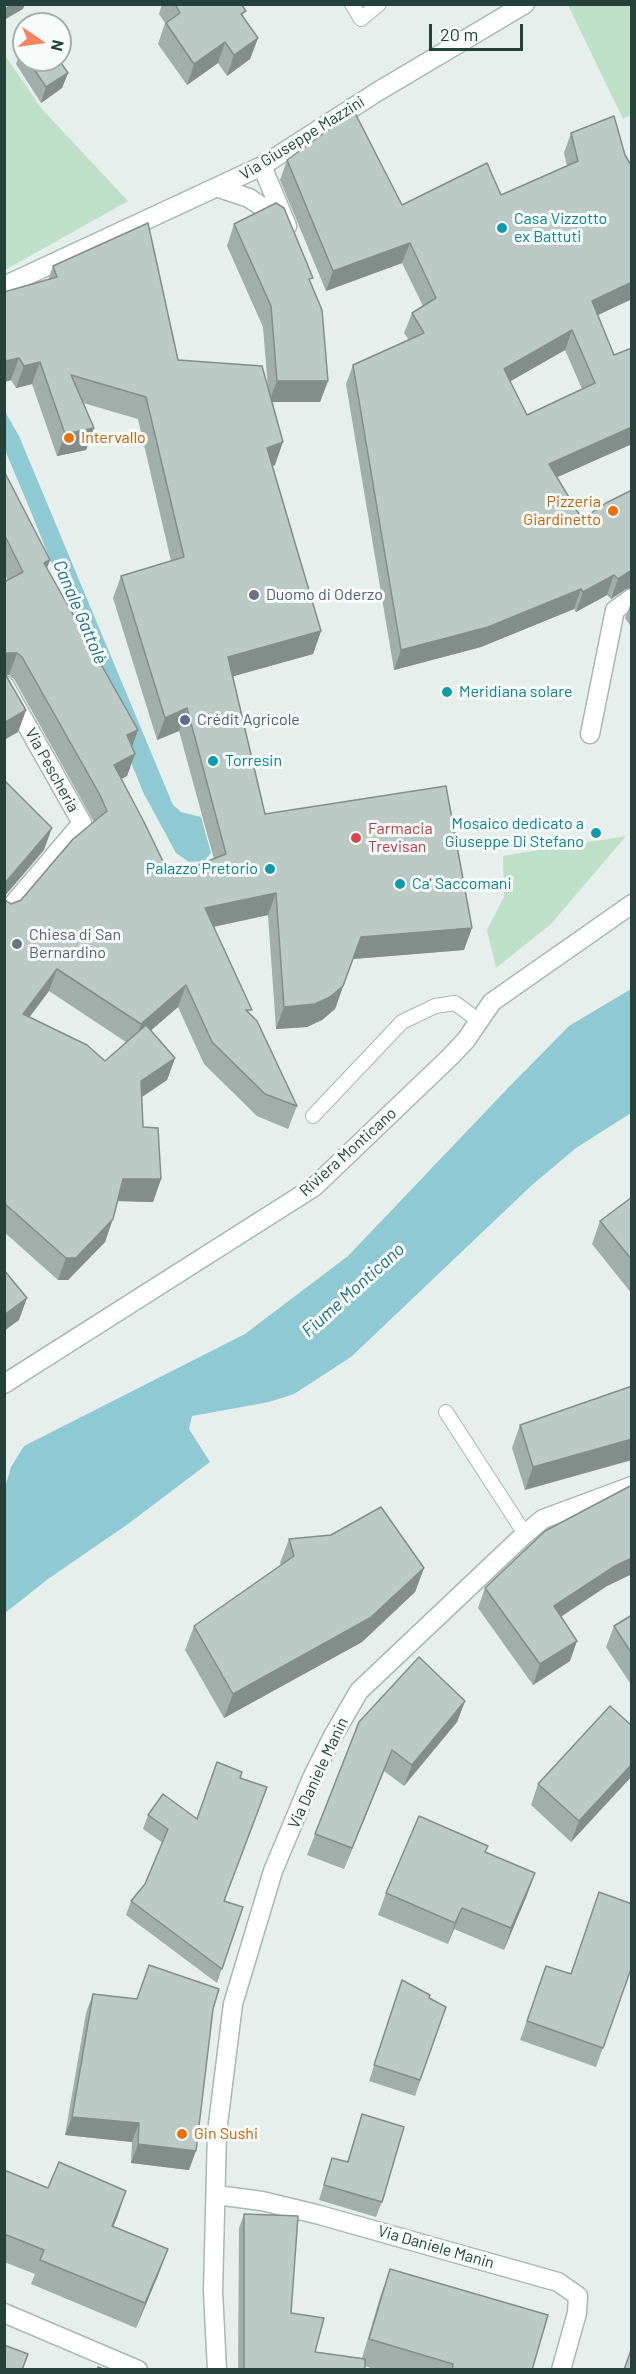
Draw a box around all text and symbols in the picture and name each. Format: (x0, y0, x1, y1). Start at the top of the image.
north arrow (12, 12, 72, 72)
scale bar (432, 12, 526, 50)
text: 20 m (440, 23, 478, 45)
text: N (48, 38, 69, 53)
street label: Via Giuseppe Mazzini (236, 92, 368, 184)
place label: Casa Vizzotto ex Battuti (514, 209, 607, 247)
marker: Casa Vizzotto ex Battuti (495, 221, 509, 235)
place label: Intervallo (81, 428, 146, 448)
marker: Intervallo (62, 431, 76, 445)
place label: Pizzeria Giardinetto (523, 492, 601, 530)
marker: Pizzeria Giardinetto (606, 504, 620, 518)
water label: Canale Gattolè (48, 557, 112, 667)
place label: Duomo di Oderzo (266, 585, 383, 605)
marker: Duomo di Oderzo (247, 588, 261, 602)
place label: Meridiana solare (459, 682, 572, 702)
marker: Meridiana solare (440, 685, 454, 699)
place label: Crédit Agricole (197, 710, 300, 730)
marker: Crédit Agricole (178, 713, 192, 727)
street label: Via Pescheria (21, 724, 83, 816)
place label: Torresin (225, 751, 282, 771)
marker: Torresin (206, 754, 220, 768)
place label: Mosaico dedicato a Giuseppe Di Stefano (445, 814, 584, 852)
place label: Farmacia Trevisan (368, 819, 433, 857)
marker: Mosaico dedicato a Giuseppe Di Stefano (589, 826, 603, 840)
marker: Farmacia Trevisan (349, 831, 363, 845)
place label: Palazzo Pretorio (146, 859, 258, 879)
marker: Palazzo Pretorio (263, 862, 277, 876)
place label: Ca' Saccomani (412, 874, 512, 894)
marker: Ca' Saccomani (393, 877, 407, 891)
place label: Chiesa di San Bernardino (29, 925, 121, 963)
marker: Chiesa di San Bernardino (10, 937, 24, 951)
street label: Riviera Monticano (296, 1103, 400, 1201)
water label: Fiume Monticano (297, 1238, 409, 1342)
street label: Via Daniele Manin (284, 1714, 352, 1832)
place label: Gin Sushi (194, 2124, 258, 2144)
marker: Gin Sushi (175, 2127, 189, 2141)
street label: Via Daniele Manin (375, 2221, 497, 2273)

